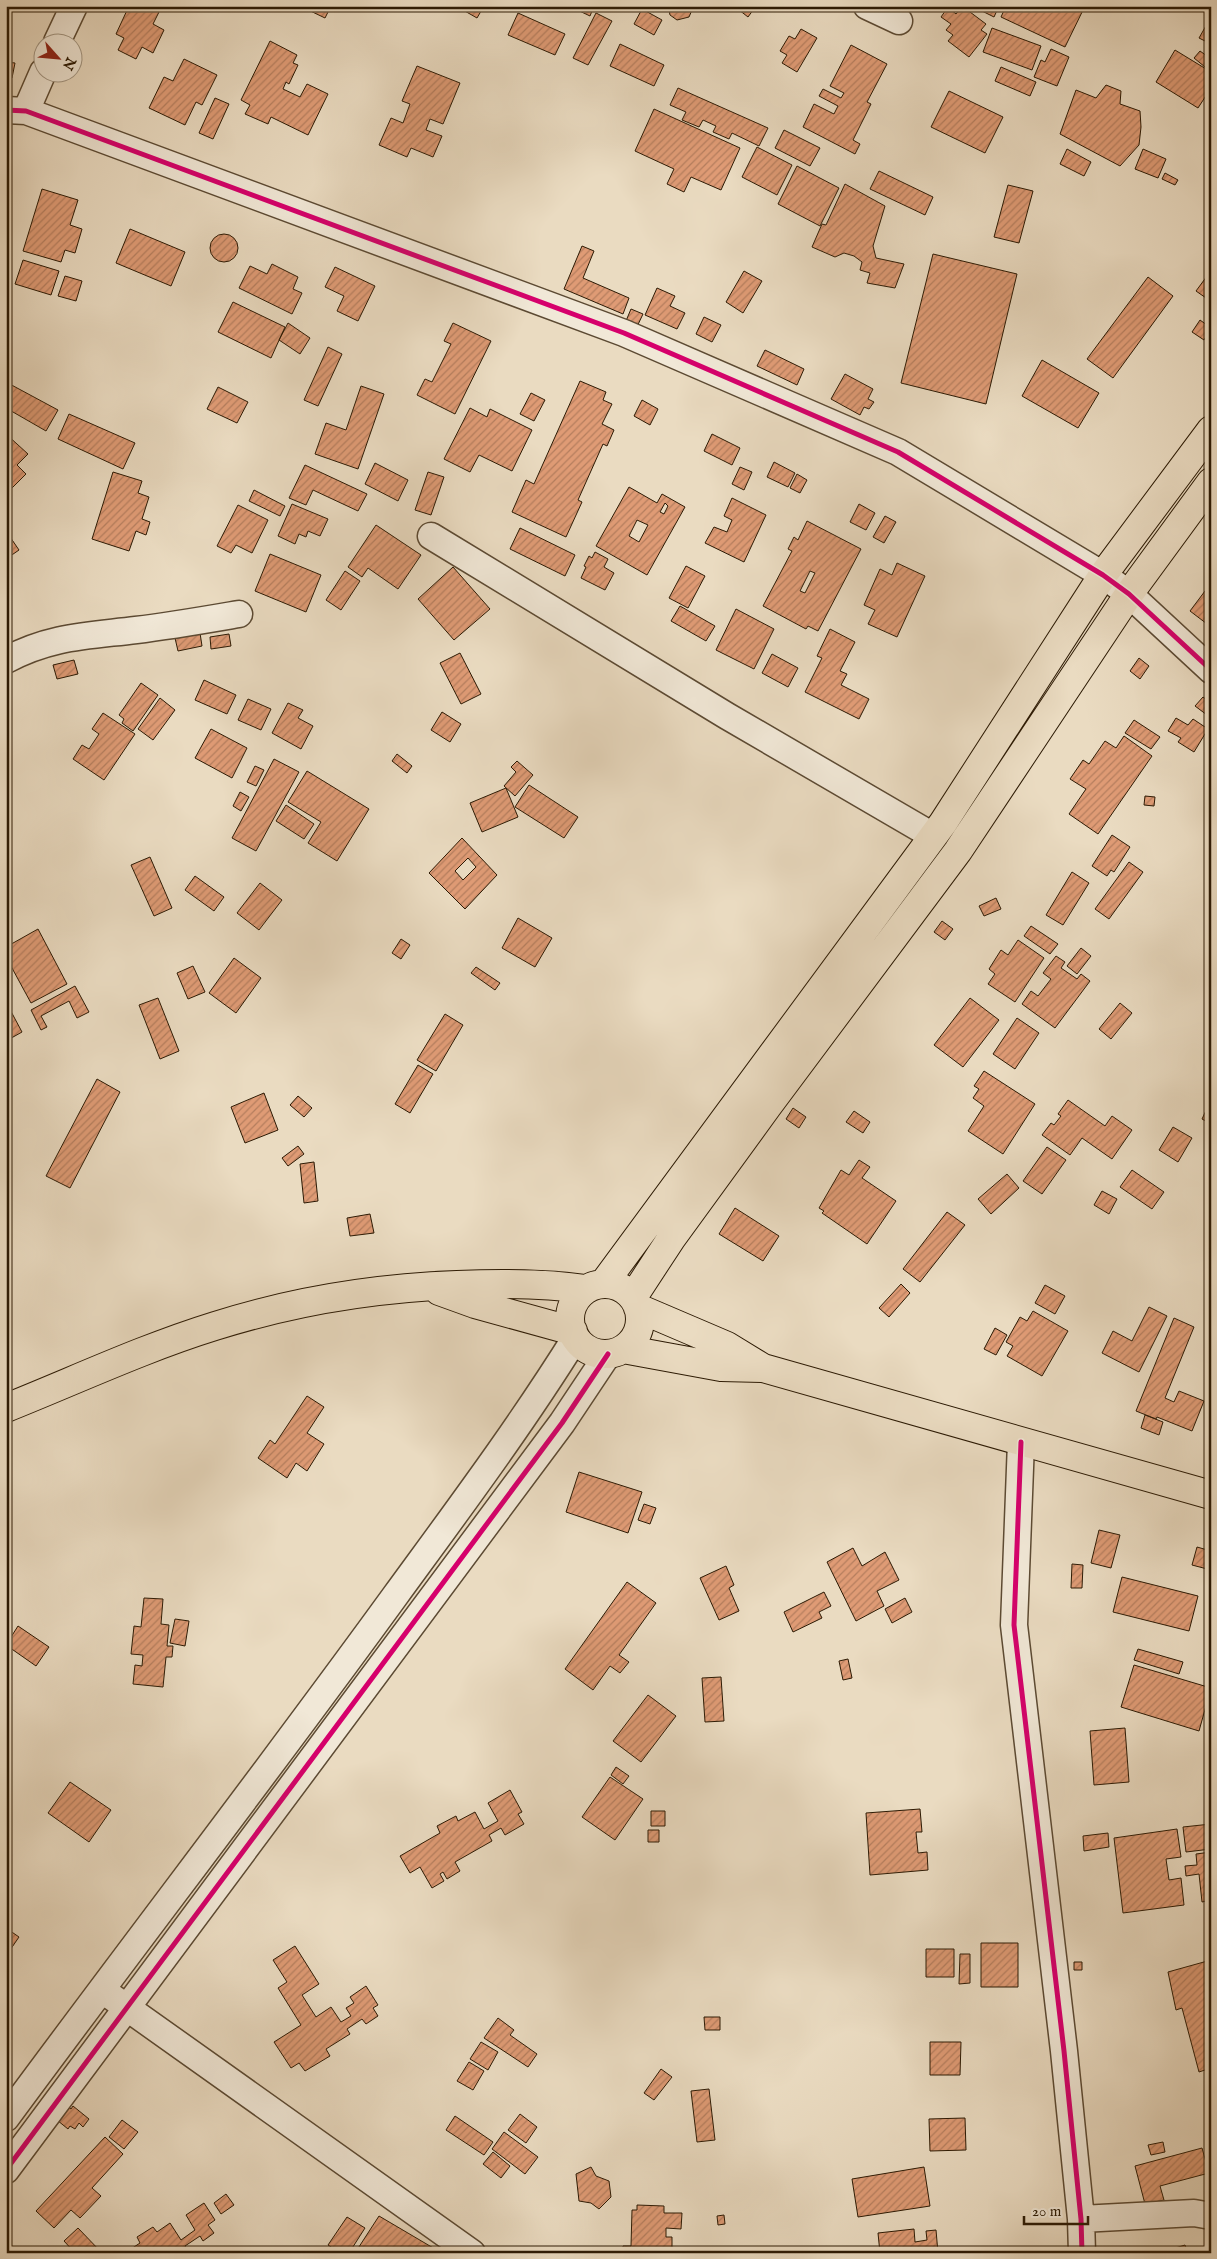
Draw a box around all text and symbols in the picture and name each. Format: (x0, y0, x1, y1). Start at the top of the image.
north arrow (32, 32, 82, 82)
text: N (58, 53, 80, 73)
scale bar (1024, 2194, 1088, 2226)
text: 20 m (1032, 2202, 1062, 2221)

